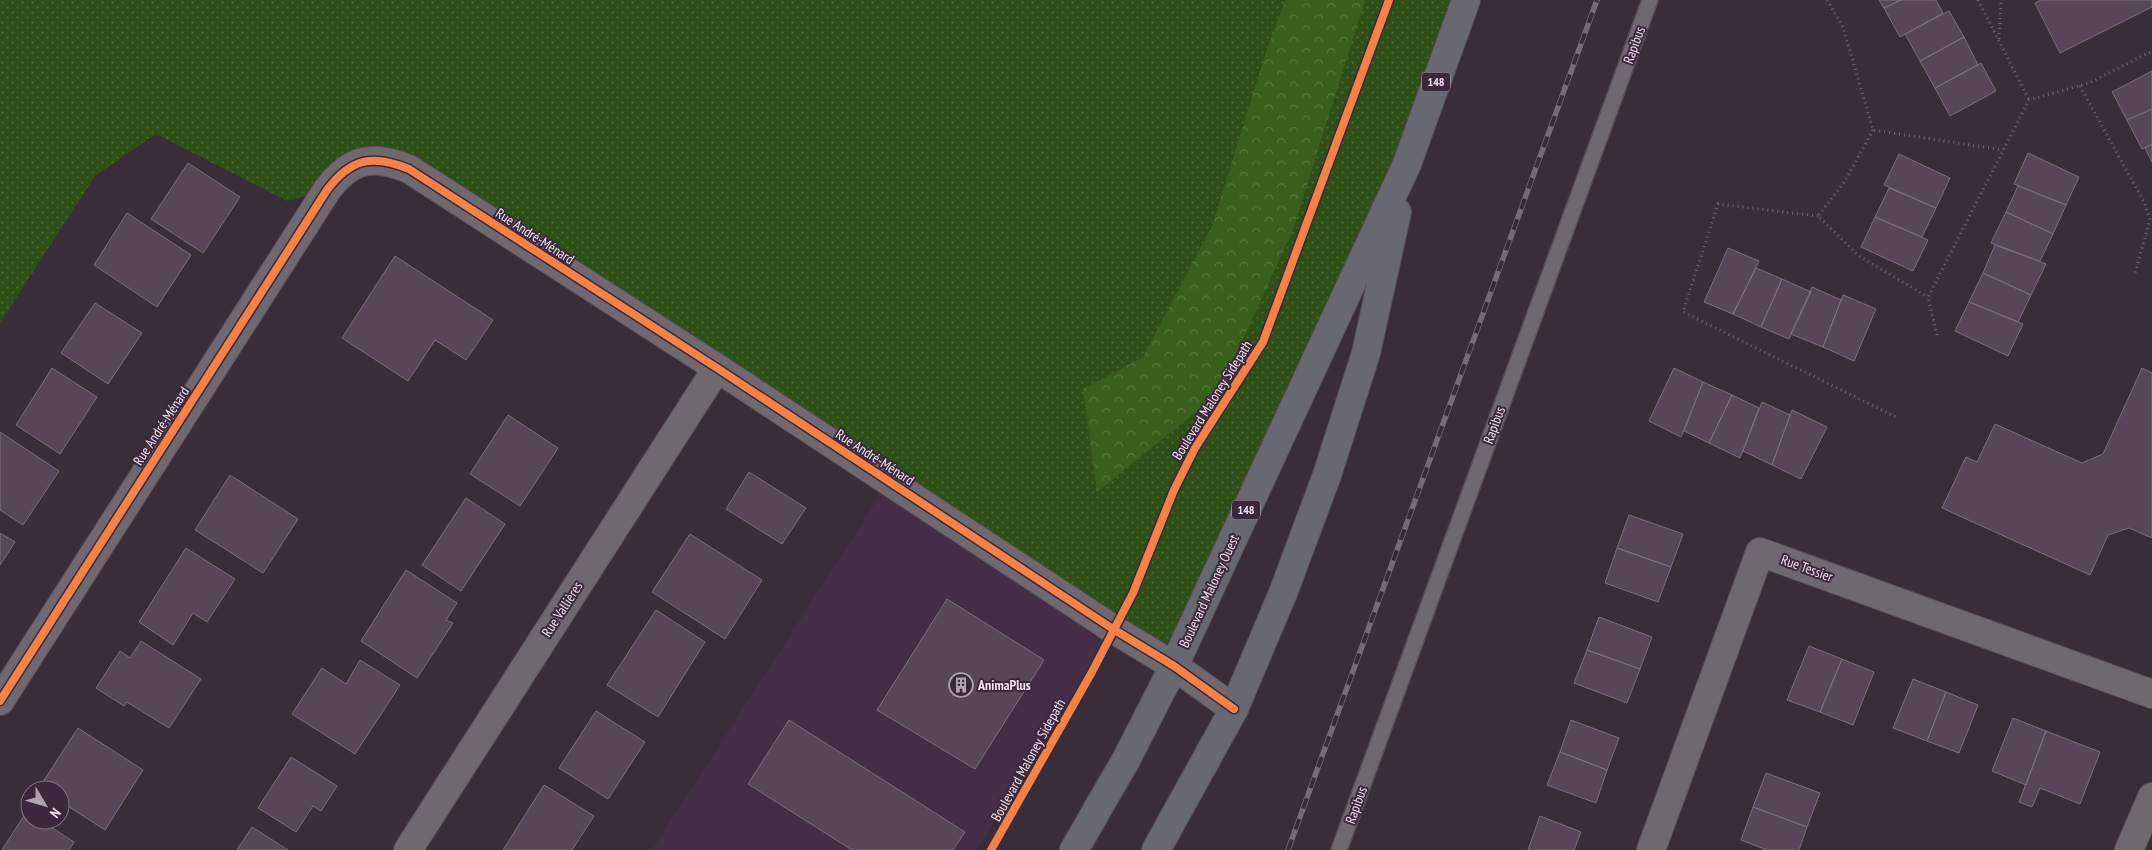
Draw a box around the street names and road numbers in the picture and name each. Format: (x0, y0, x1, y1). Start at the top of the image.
street label: Rapibus (1619, 24, 1649, 66)
road number: 148 (1422, 72, 1450, 91)
street label: Rue André-Ménard (492, 204, 578, 268)
street label: Boulevard Maloney Sidepath (1168, 337, 1256, 463)
street label: Rue André-Ménard (129, 383, 193, 469)
street label: Rapibus (1479, 404, 1509, 446)
street label: Rue André-Ménard (832, 425, 918, 489)
road number: 148 (1232, 500, 1260, 520)
street label: Boulevard Maloney Ouest (1175, 531, 1243, 650)
street label: Rue Tessier (1779, 550, 1836, 586)
street label: Rue Vallières (537, 578, 587, 640)
street label: Boulevard Maloney Sidepath (987, 696, 1069, 824)
street label: Rapibus (1341, 784, 1371, 826)

